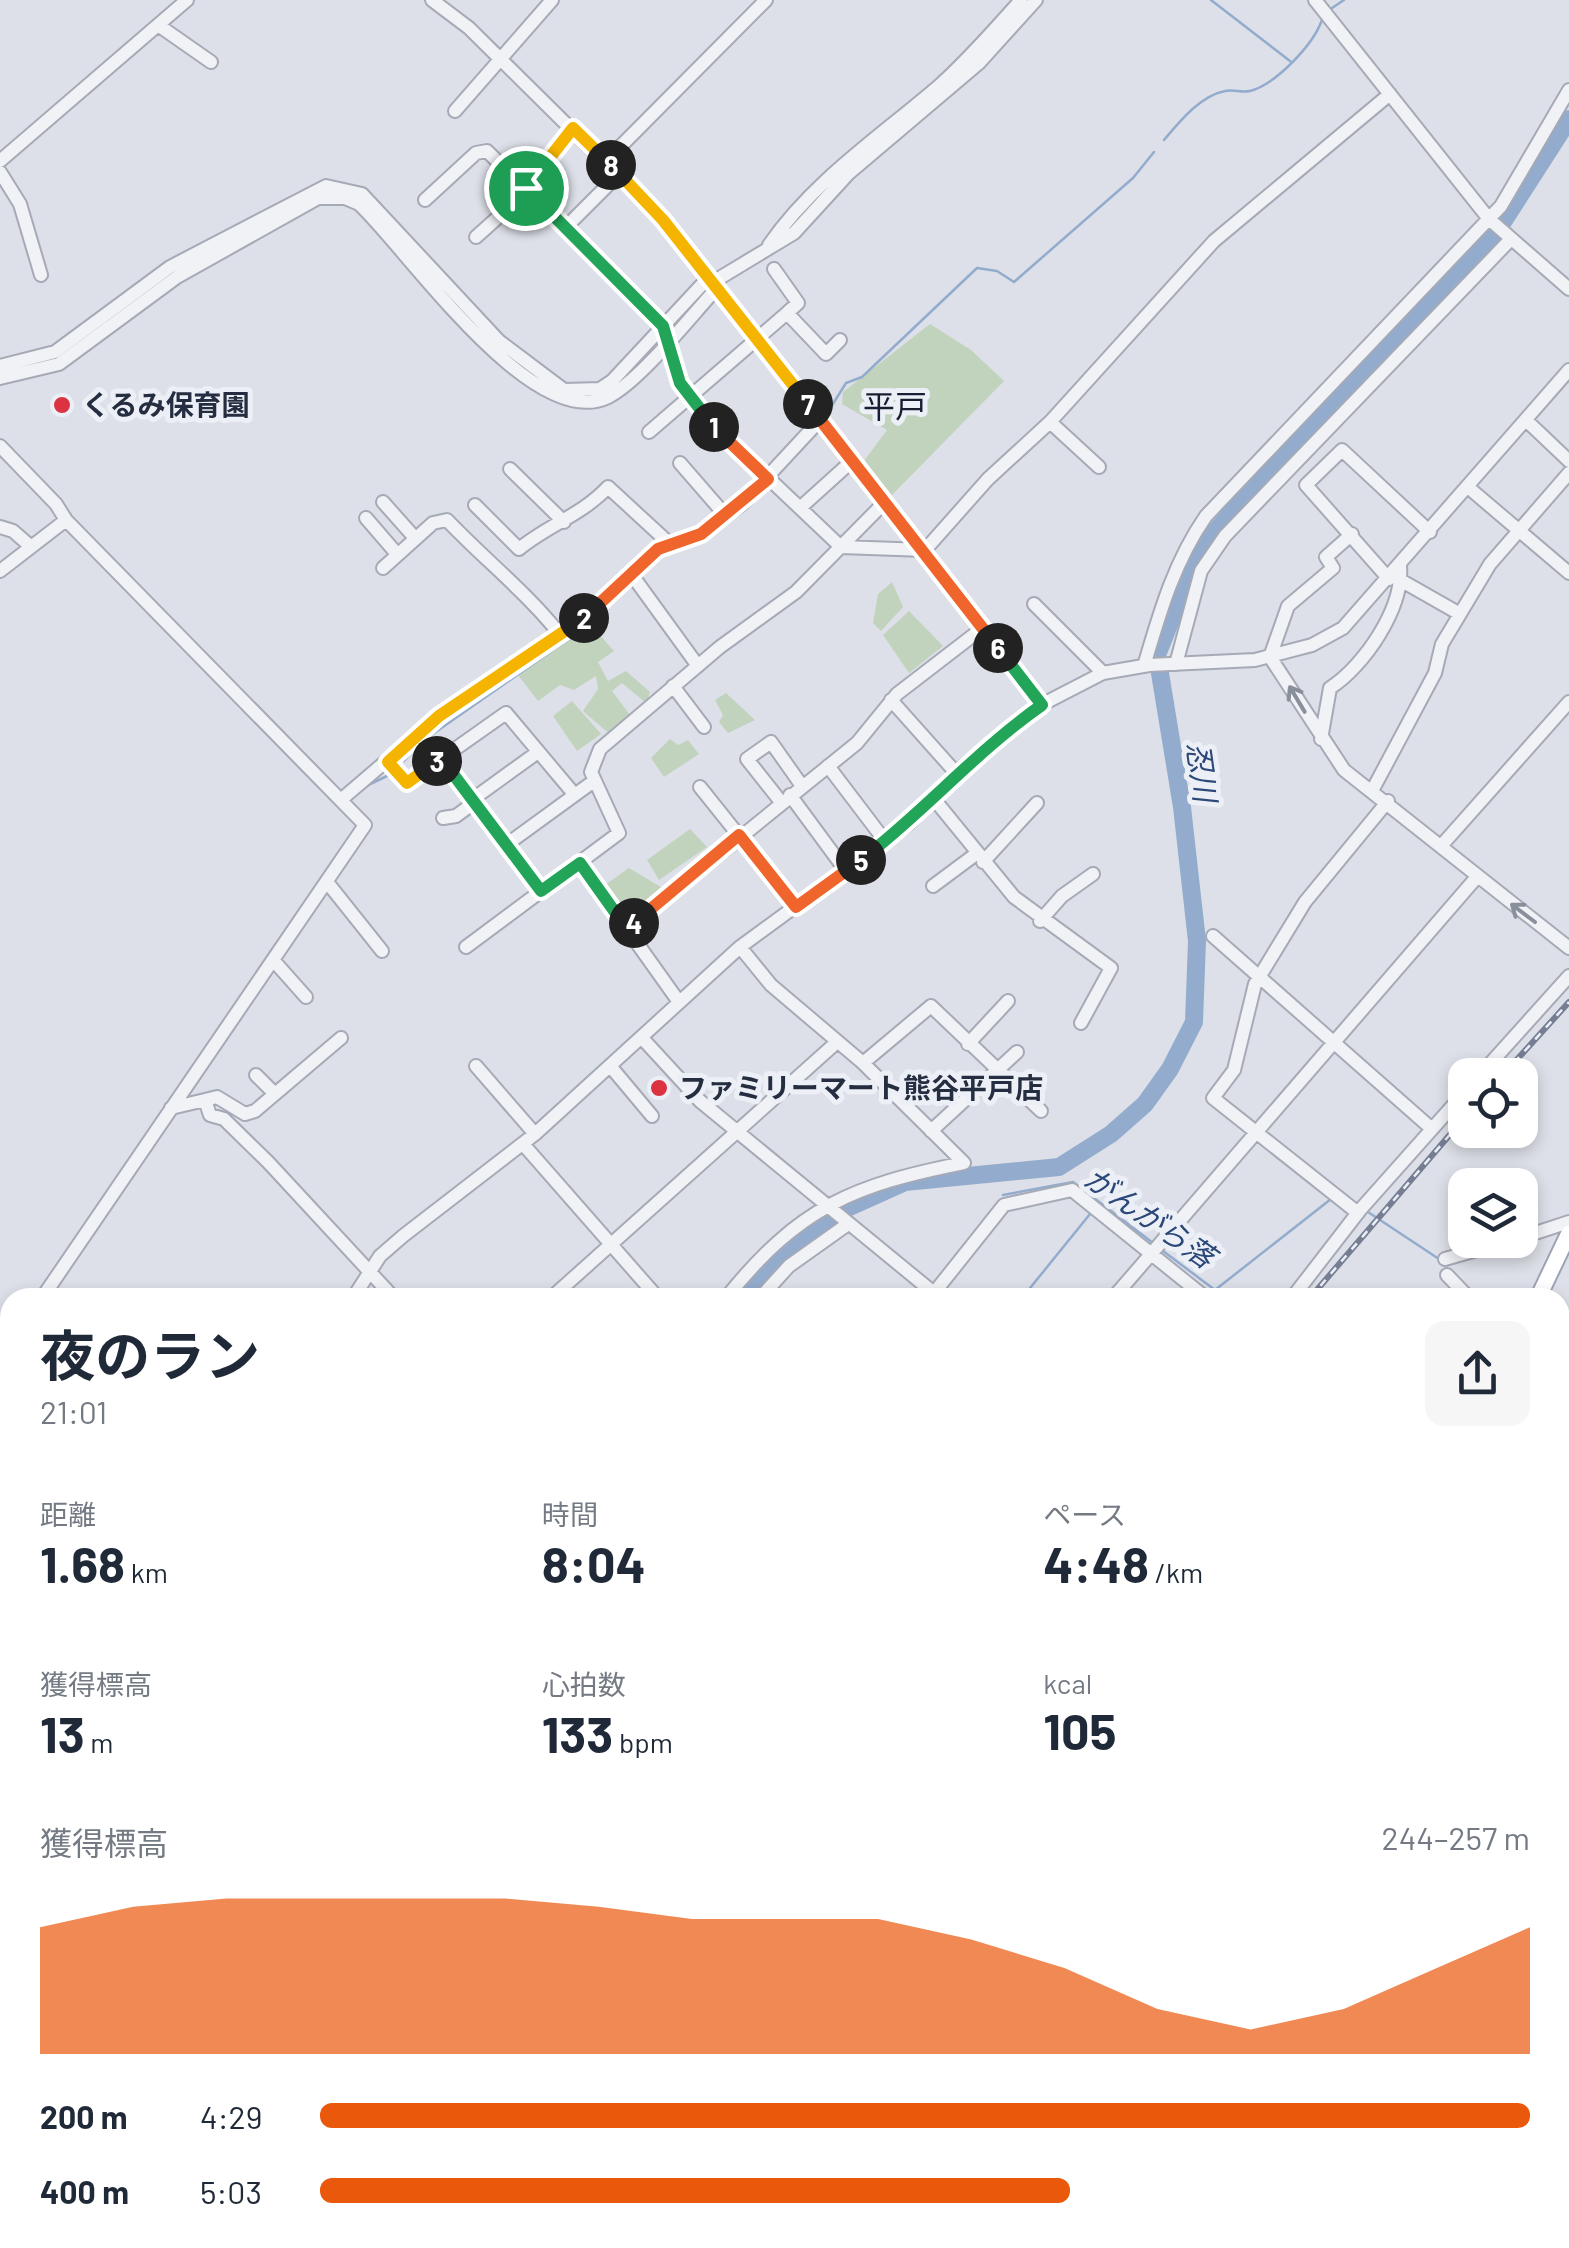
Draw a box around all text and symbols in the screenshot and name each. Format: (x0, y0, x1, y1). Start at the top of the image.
pin: 8 (586, 140, 636, 190)
pin (484, 146, 569, 231)
text: 8 (603, 148, 619, 182)
icon: arrive (499, 161, 554, 216)
pin: 7 (783, 379, 833, 429)
district label: 平戸 (863, 386, 927, 424)
place label: くるみ保育園 (82, 387, 249, 421)
text: 7 (801, 387, 815, 421)
marker: くるみ保育園 (51, 394, 73, 416)
pin: 1 (689, 402, 739, 452)
text: 1 (709, 410, 719, 444)
pin: 2 (559, 593, 609, 643)
text: 2 (576, 601, 592, 635)
pin: 6 (973, 623, 1023, 673)
text: 6 (990, 631, 1006, 665)
one-way arrow (1287, 685, 1307, 714)
pin: 3 (412, 736, 462, 786)
water label: 忍川 (1181, 740, 1225, 807)
text: 3 (429, 744, 445, 778)
pin: 5 (836, 835, 886, 885)
text: 5 (853, 843, 869, 877)
pin: 4 (609, 898, 659, 948)
one-way arrow (1510, 903, 1537, 924)
text: 4 (626, 906, 642, 940)
map controls (1448, 1058, 1538, 1258)
button: locate (1448, 1058, 1538, 1148)
place label: ファミリーマート熊谷平戸店 (679, 1070, 1043, 1104)
marker: ファミリーマート熊谷平戸店 (648, 1077, 670, 1099)
water label: がんがら落 (1078, 1159, 1225, 1276)
button: layers (1448, 1168, 1538, 1258)
text: 夜のラン (40, 1321, 260, 1387)
button: share (1425, 1321, 1530, 1426)
text: 21:01 (40, 1392, 107, 1430)
text: 距離 (40, 1497, 96, 1531)
text: 時間 (542, 1497, 598, 1531)
text: ペース (1043, 1497, 1126, 1531)
text: 1.68 (40, 1533, 125, 1593)
text: 8:04 (542, 1533, 646, 1593)
text: 4:48 (1043, 1533, 1149, 1593)
text: km (125, 1555, 168, 1589)
text: /km (1149, 1555, 1203, 1589)
text: kcal (1043, 1666, 1092, 1700)
text: 獲得標高 (40, 1667, 152, 1701)
text: 心拍数 (542, 1667, 626, 1701)
text: 105 (1043, 1700, 1116, 1760)
text: 13 (40, 1703, 85, 1763)
text: 133 (542, 1703, 613, 1763)
text: m (85, 1725, 113, 1759)
text: bpm (613, 1725, 673, 1759)
text: 244–257 m (1382, 1818, 1530, 1856)
text: 獲得標高 (40, 1823, 168, 1861)
text: 200 m (40, 2097, 128, 2135)
text: 4:29 (200, 2097, 262, 2135)
text: 400 m (40, 2172, 129, 2210)
text: 5:03 (200, 2172, 262, 2210)

